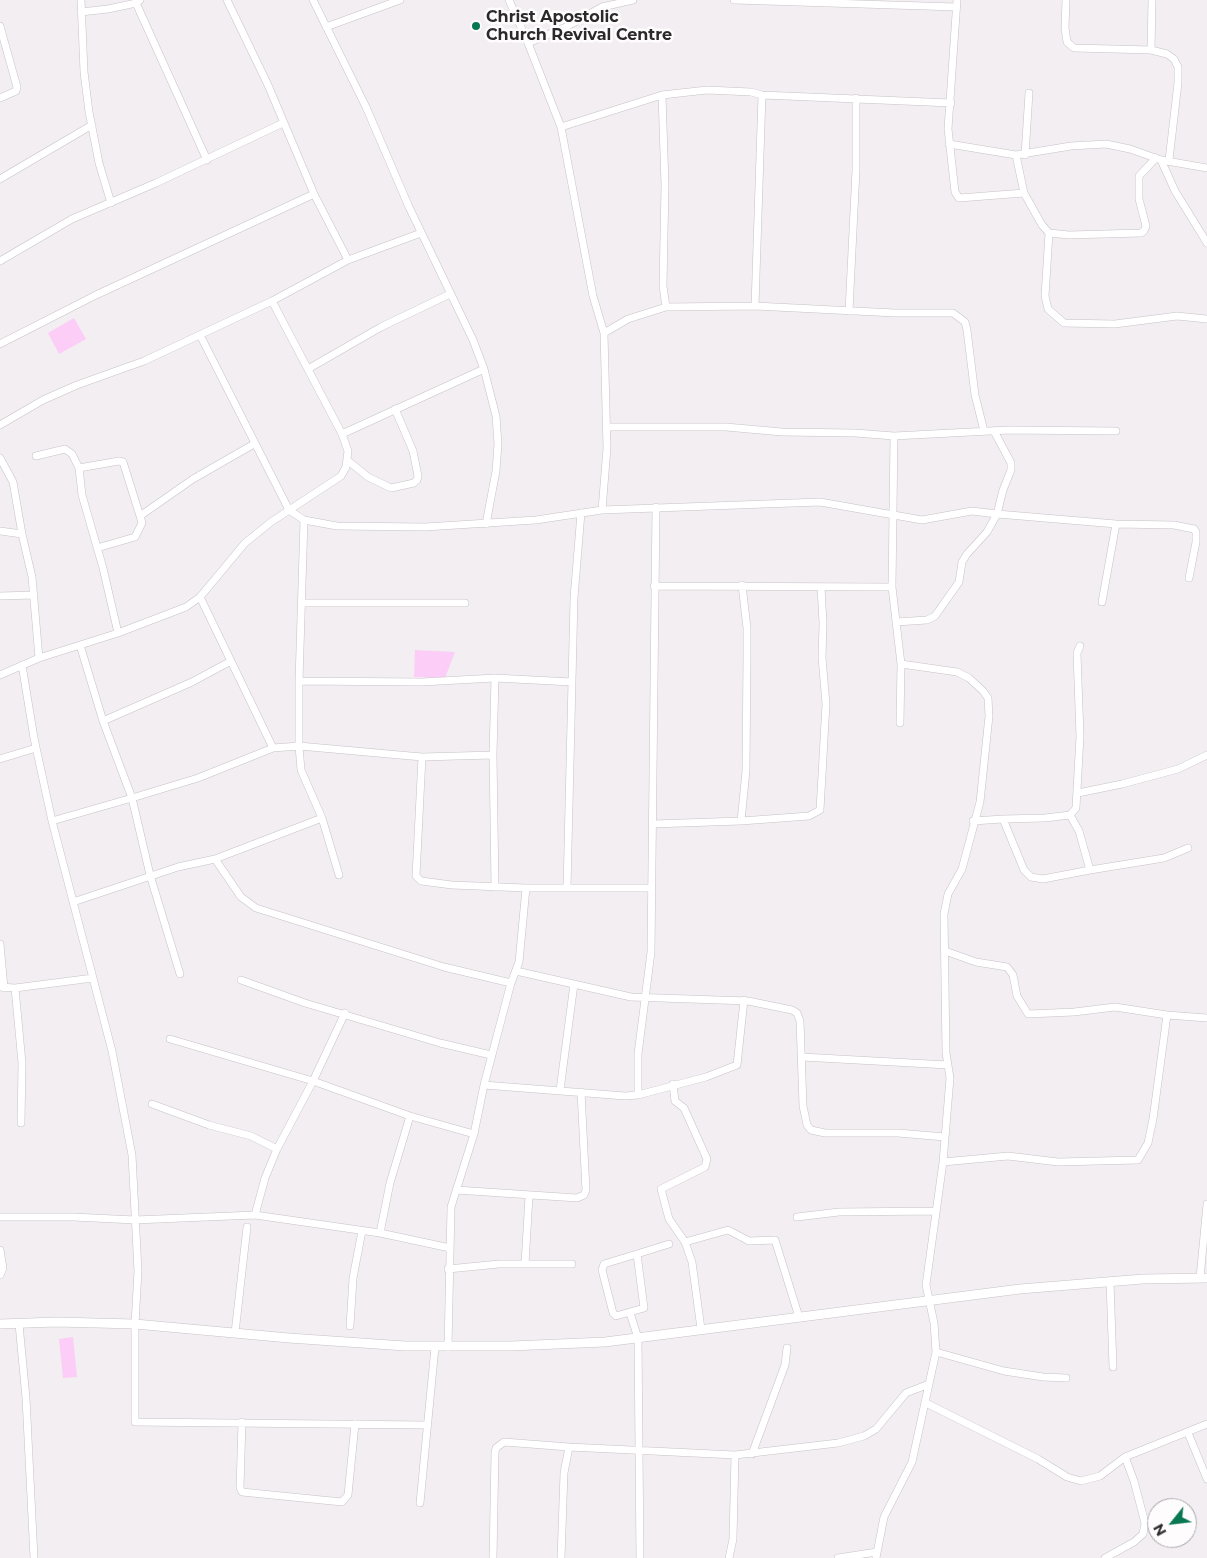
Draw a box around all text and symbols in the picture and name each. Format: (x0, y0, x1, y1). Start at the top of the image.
place label: Christ Apostolic Church Revival Centre (486, 7, 672, 45)
marker: Christ Apostolic Church Revival Centre (470, 20, 482, 32)
north arrow (1147, 1498, 1197, 1548)
text: N (1149, 1520, 1170, 1539)

